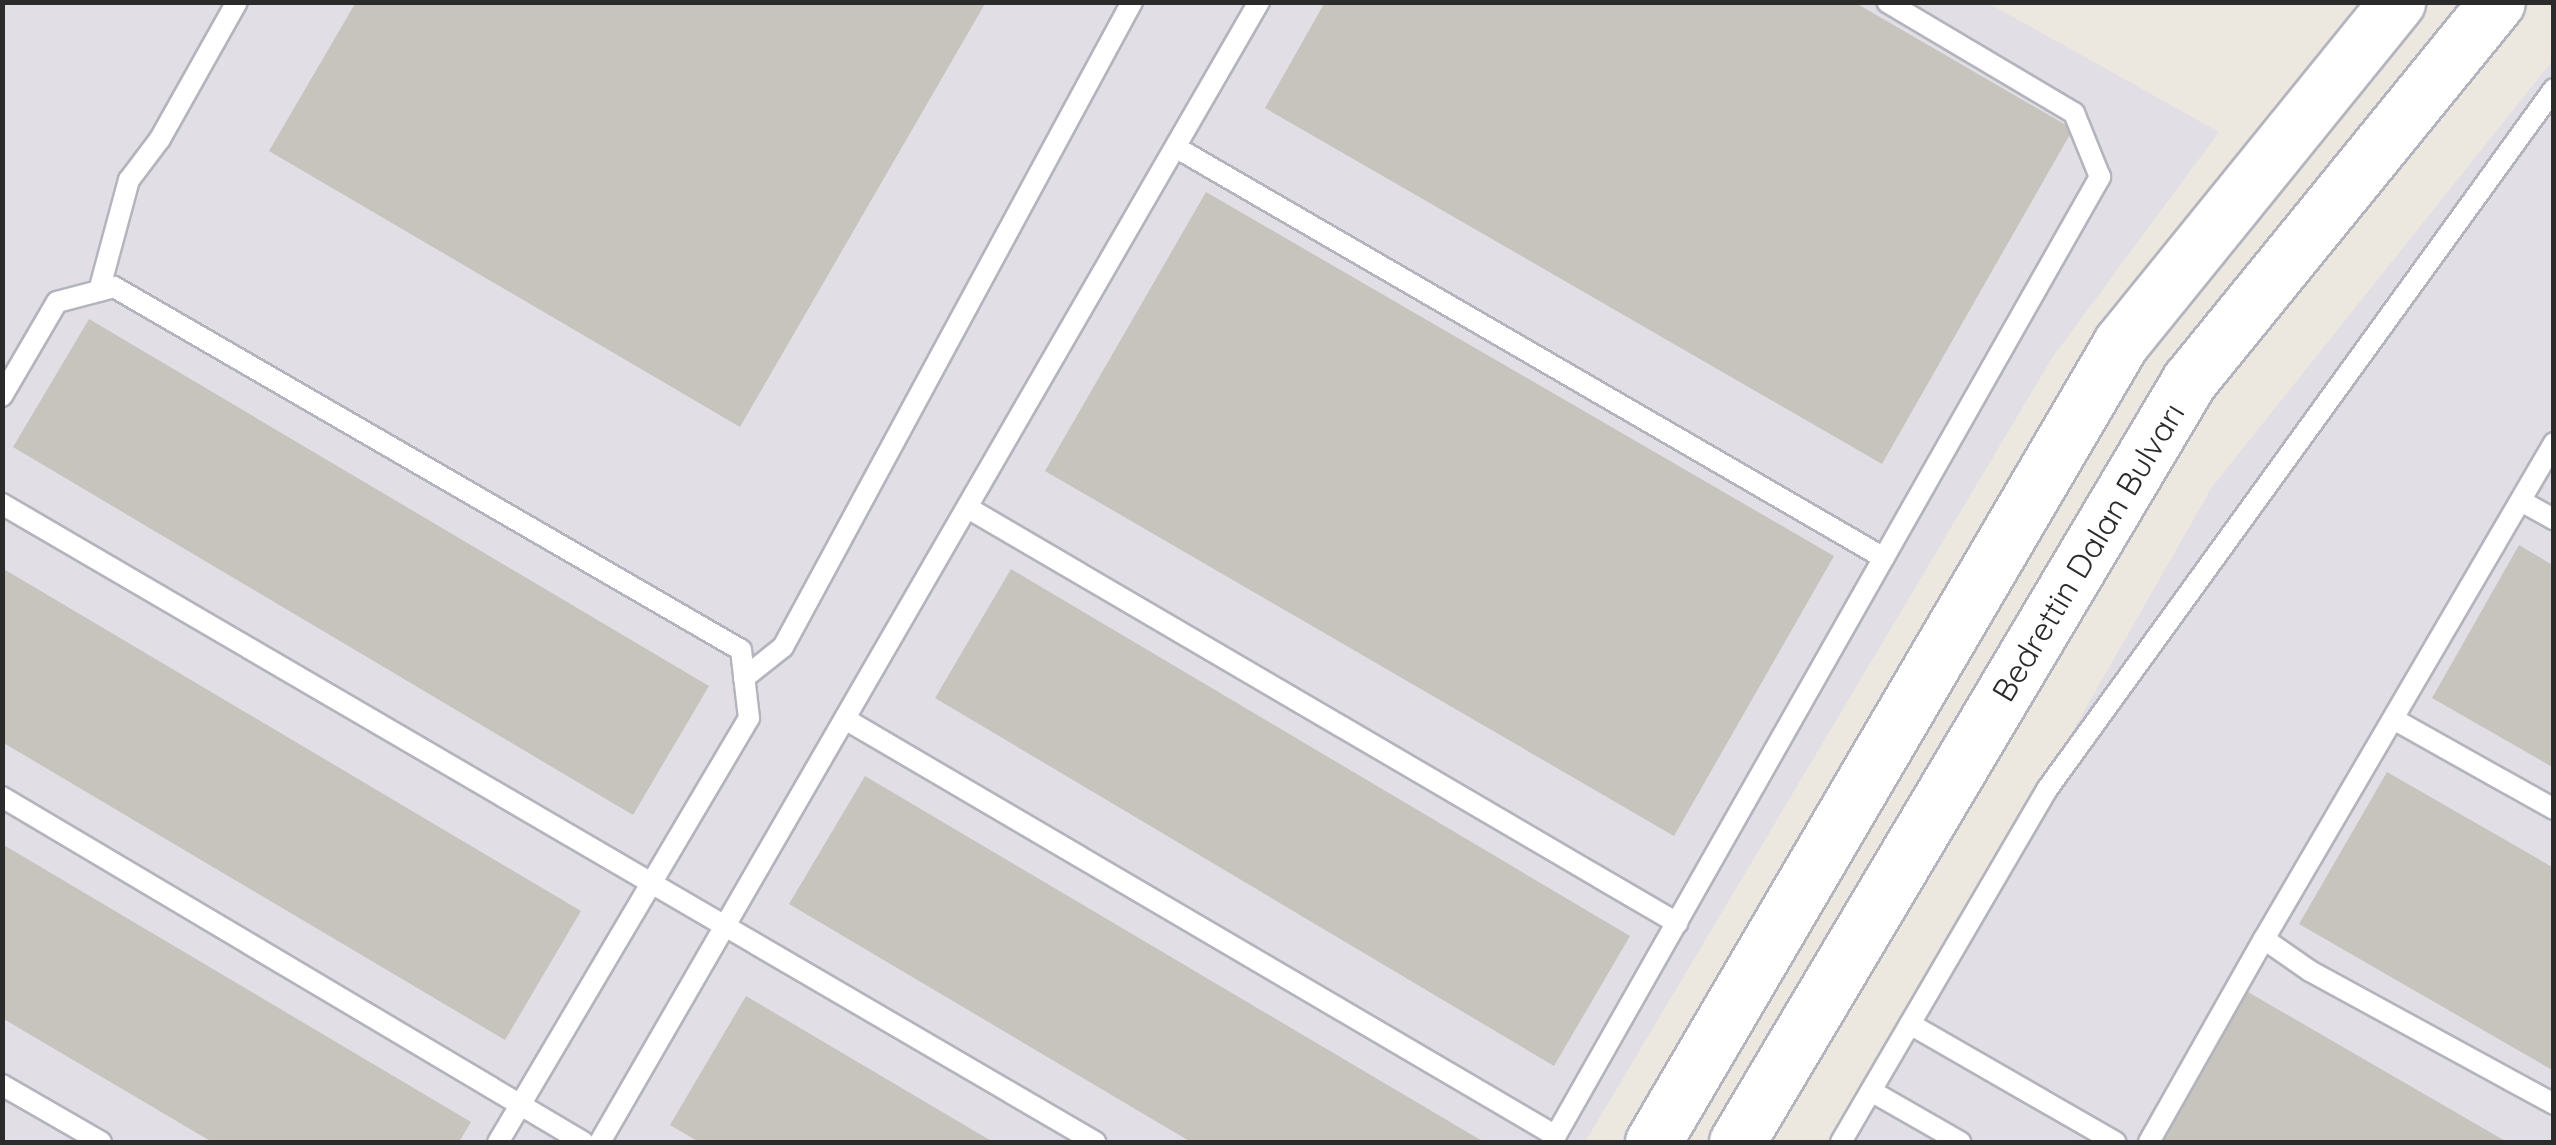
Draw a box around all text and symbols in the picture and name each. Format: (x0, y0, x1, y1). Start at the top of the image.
street label: Bedrettin Dalan Bulvarı (1984, 396, 2192, 708)

